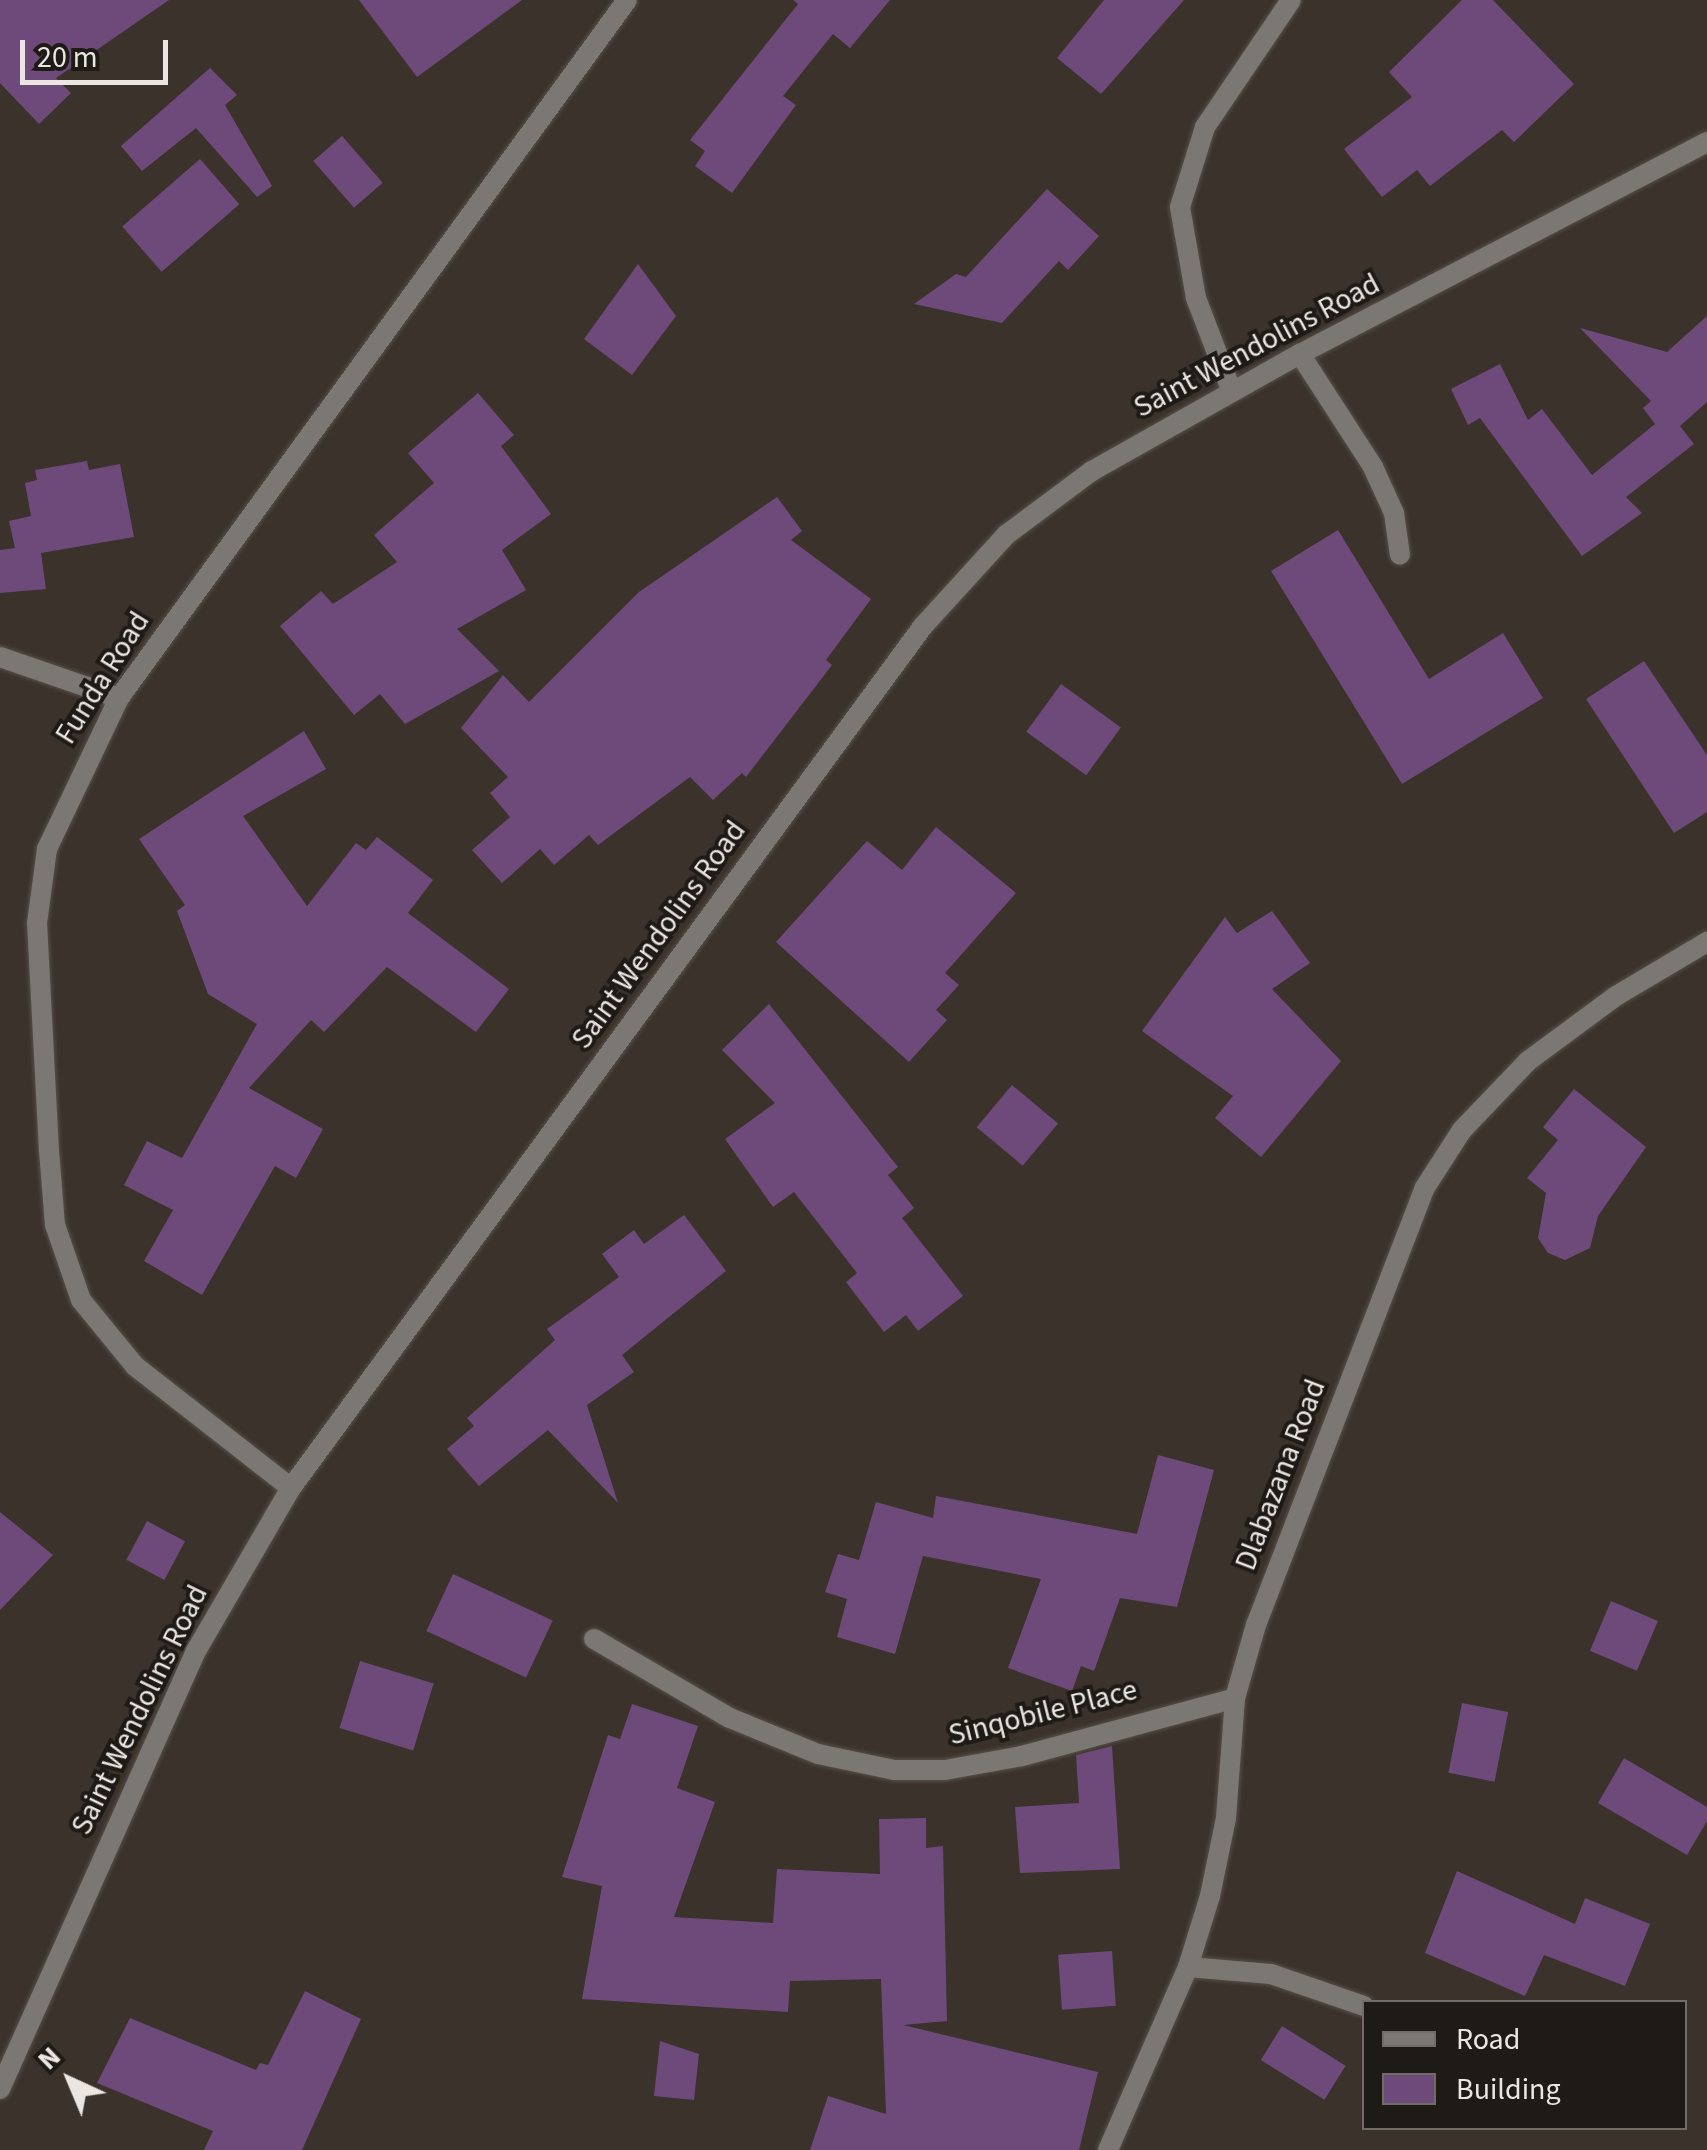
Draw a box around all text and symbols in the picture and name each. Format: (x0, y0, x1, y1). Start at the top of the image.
scale bar (25, 20, 172, 82)
text: 20 m (37, 36, 98, 79)
street label: Saint Wendolins Road (1128, 266, 1386, 426)
street label: Funda Road (48, 605, 158, 751)
street label: Saint Wendolins Road (564, 814, 754, 1056)
street label: Dlabazana Road (1228, 1374, 1334, 1576)
street label: Saint Wendolins Road (64, 1579, 216, 1841)
street label: Sinqobile Place (945, 1672, 1141, 1754)
legend (1362, 2000, 1687, 2130)
text: Road (1456, 2018, 1520, 2061)
north arrow (20, 2030, 120, 2130)
text: N (29, 2038, 70, 2079)
text: Building (1456, 2068, 1561, 2111)

